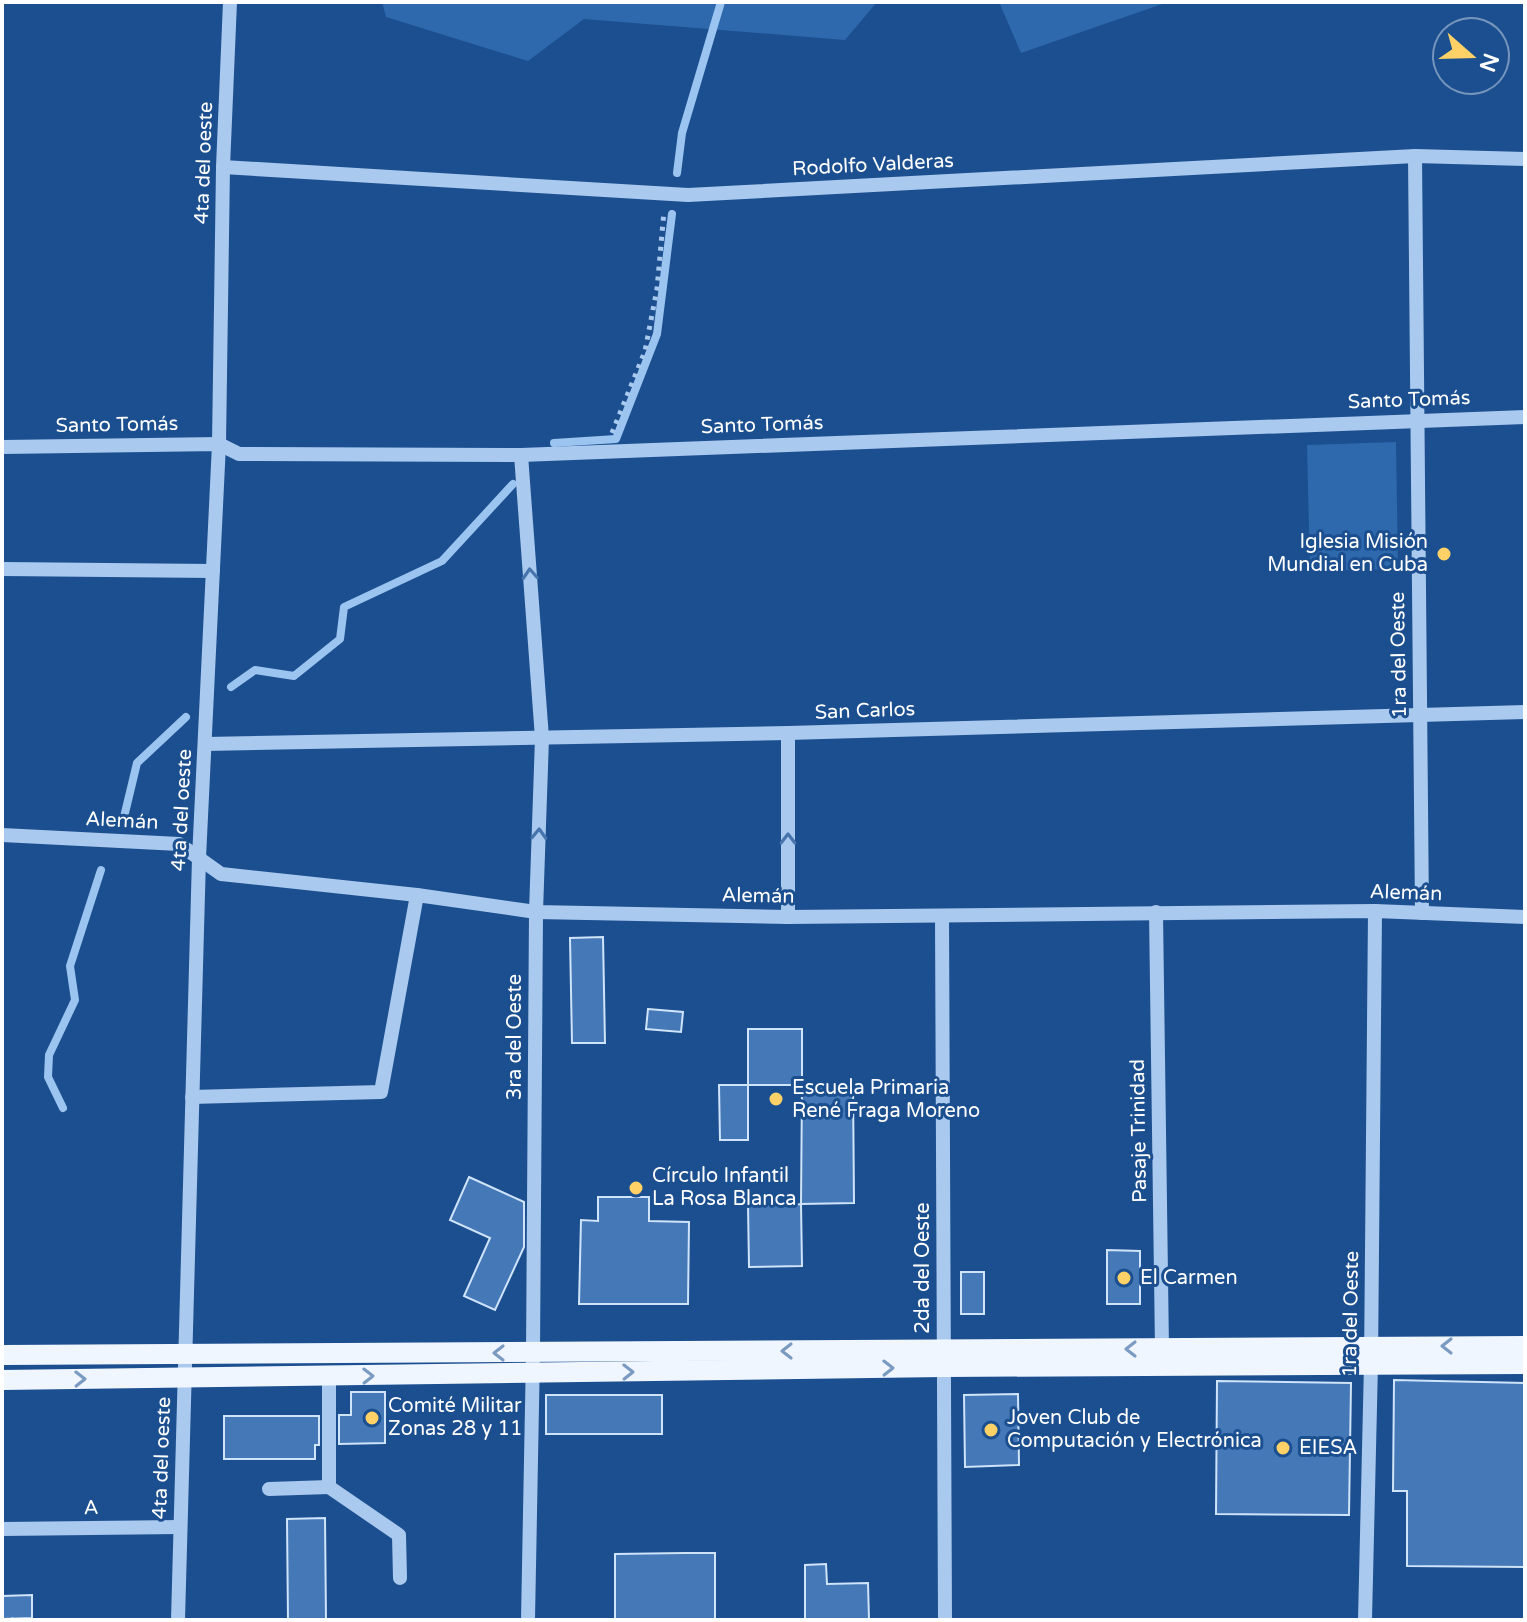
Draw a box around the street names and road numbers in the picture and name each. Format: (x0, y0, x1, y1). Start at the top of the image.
street label: 4ta del oeste (190, 101, 218, 225)
street label: Rodolfo Valderas (791, 149, 955, 181)
street label: Santo Tomás (1347, 386, 1471, 414)
street label: Santo Tomás (700, 411, 824, 439)
street label: Santo Tomás (55, 412, 179, 438)
street label: 1ra del Oeste (1386, 592, 1412, 718)
street label: San Carlos (814, 697, 916, 725)
street label: 4ta del oeste (167, 748, 197, 872)
street label: Alemán (85, 807, 159, 835)
street label: Alemán (1369, 880, 1443, 906)
street label: Alemán (721, 883, 795, 909)
street label: 3ra del Oeste (503, 974, 527, 1100)
street label: Pasaje Trinidad (1126, 1059, 1152, 1203)
street label: 2da del Oeste (911, 1202, 935, 1334)
street label: 1ra del Oeste (1338, 1251, 1364, 1377)
street label: 4ta del oeste (148, 1396, 176, 1520)
street label: A (83, 1496, 99, 1520)

